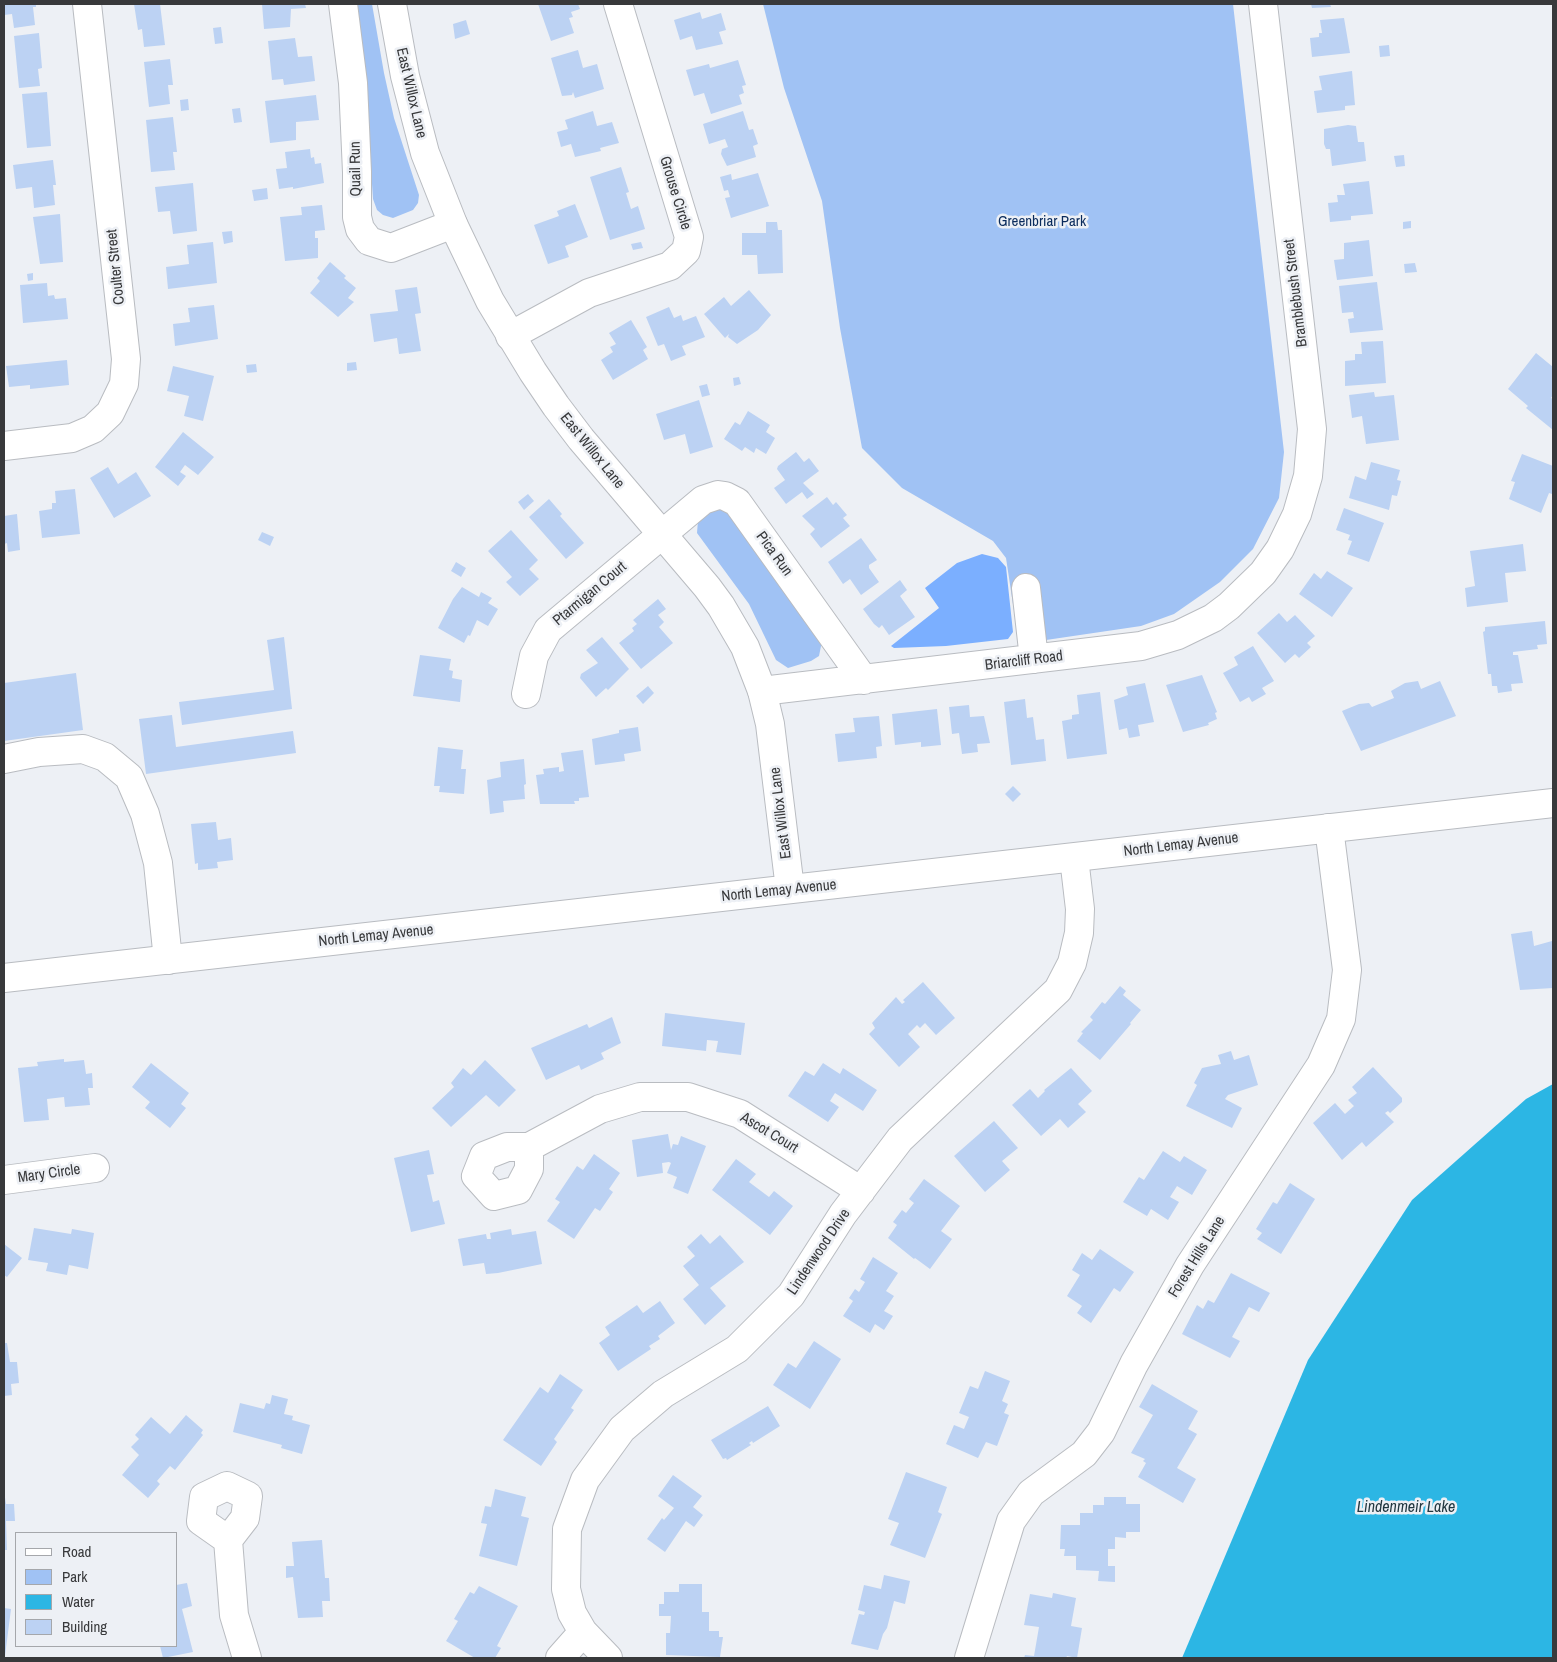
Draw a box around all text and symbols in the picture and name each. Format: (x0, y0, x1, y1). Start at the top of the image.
street label: East Willox Lane (392, 46, 430, 140)
street label: Quail Run (347, 141, 365, 197)
street label: Grouse Circle (655, 154, 695, 232)
park label: Greenbriar Park (998, 213, 1086, 231)
street label: Coulter Street (103, 228, 129, 306)
street label: Bramblebush Street (1280, 238, 1312, 348)
street label: East Willox Lane (556, 409, 628, 493)
street label: Pica Run (752, 528, 796, 580)
street label: Ptarmigan Court (550, 558, 630, 630)
street label: Briarcliff Road (984, 647, 1064, 675)
street label: East Willox Lane (766, 766, 796, 860)
street label: North Lemay Avenue (1123, 829, 1239, 861)
street label: North Lemay Avenue (721, 876, 837, 906)
street label: North Lemay Avenue (318, 921, 434, 951)
street label: Ascot Court (737, 1109, 801, 1157)
street label: Mary Circle (17, 1161, 81, 1187)
street label: Lindenwood Drive (784, 1206, 854, 1298)
street label: Forest Hills Lane (1165, 1213, 1229, 1301)
water label: Lindenmeir Lake (1357, 1498, 1455, 1518)
legend (15, 1532, 178, 1647)
text: Road (62, 1541, 91, 1562)
text: Park (62, 1566, 87, 1587)
text: Water (62, 1591, 94, 1612)
text: Building (62, 1616, 107, 1637)

